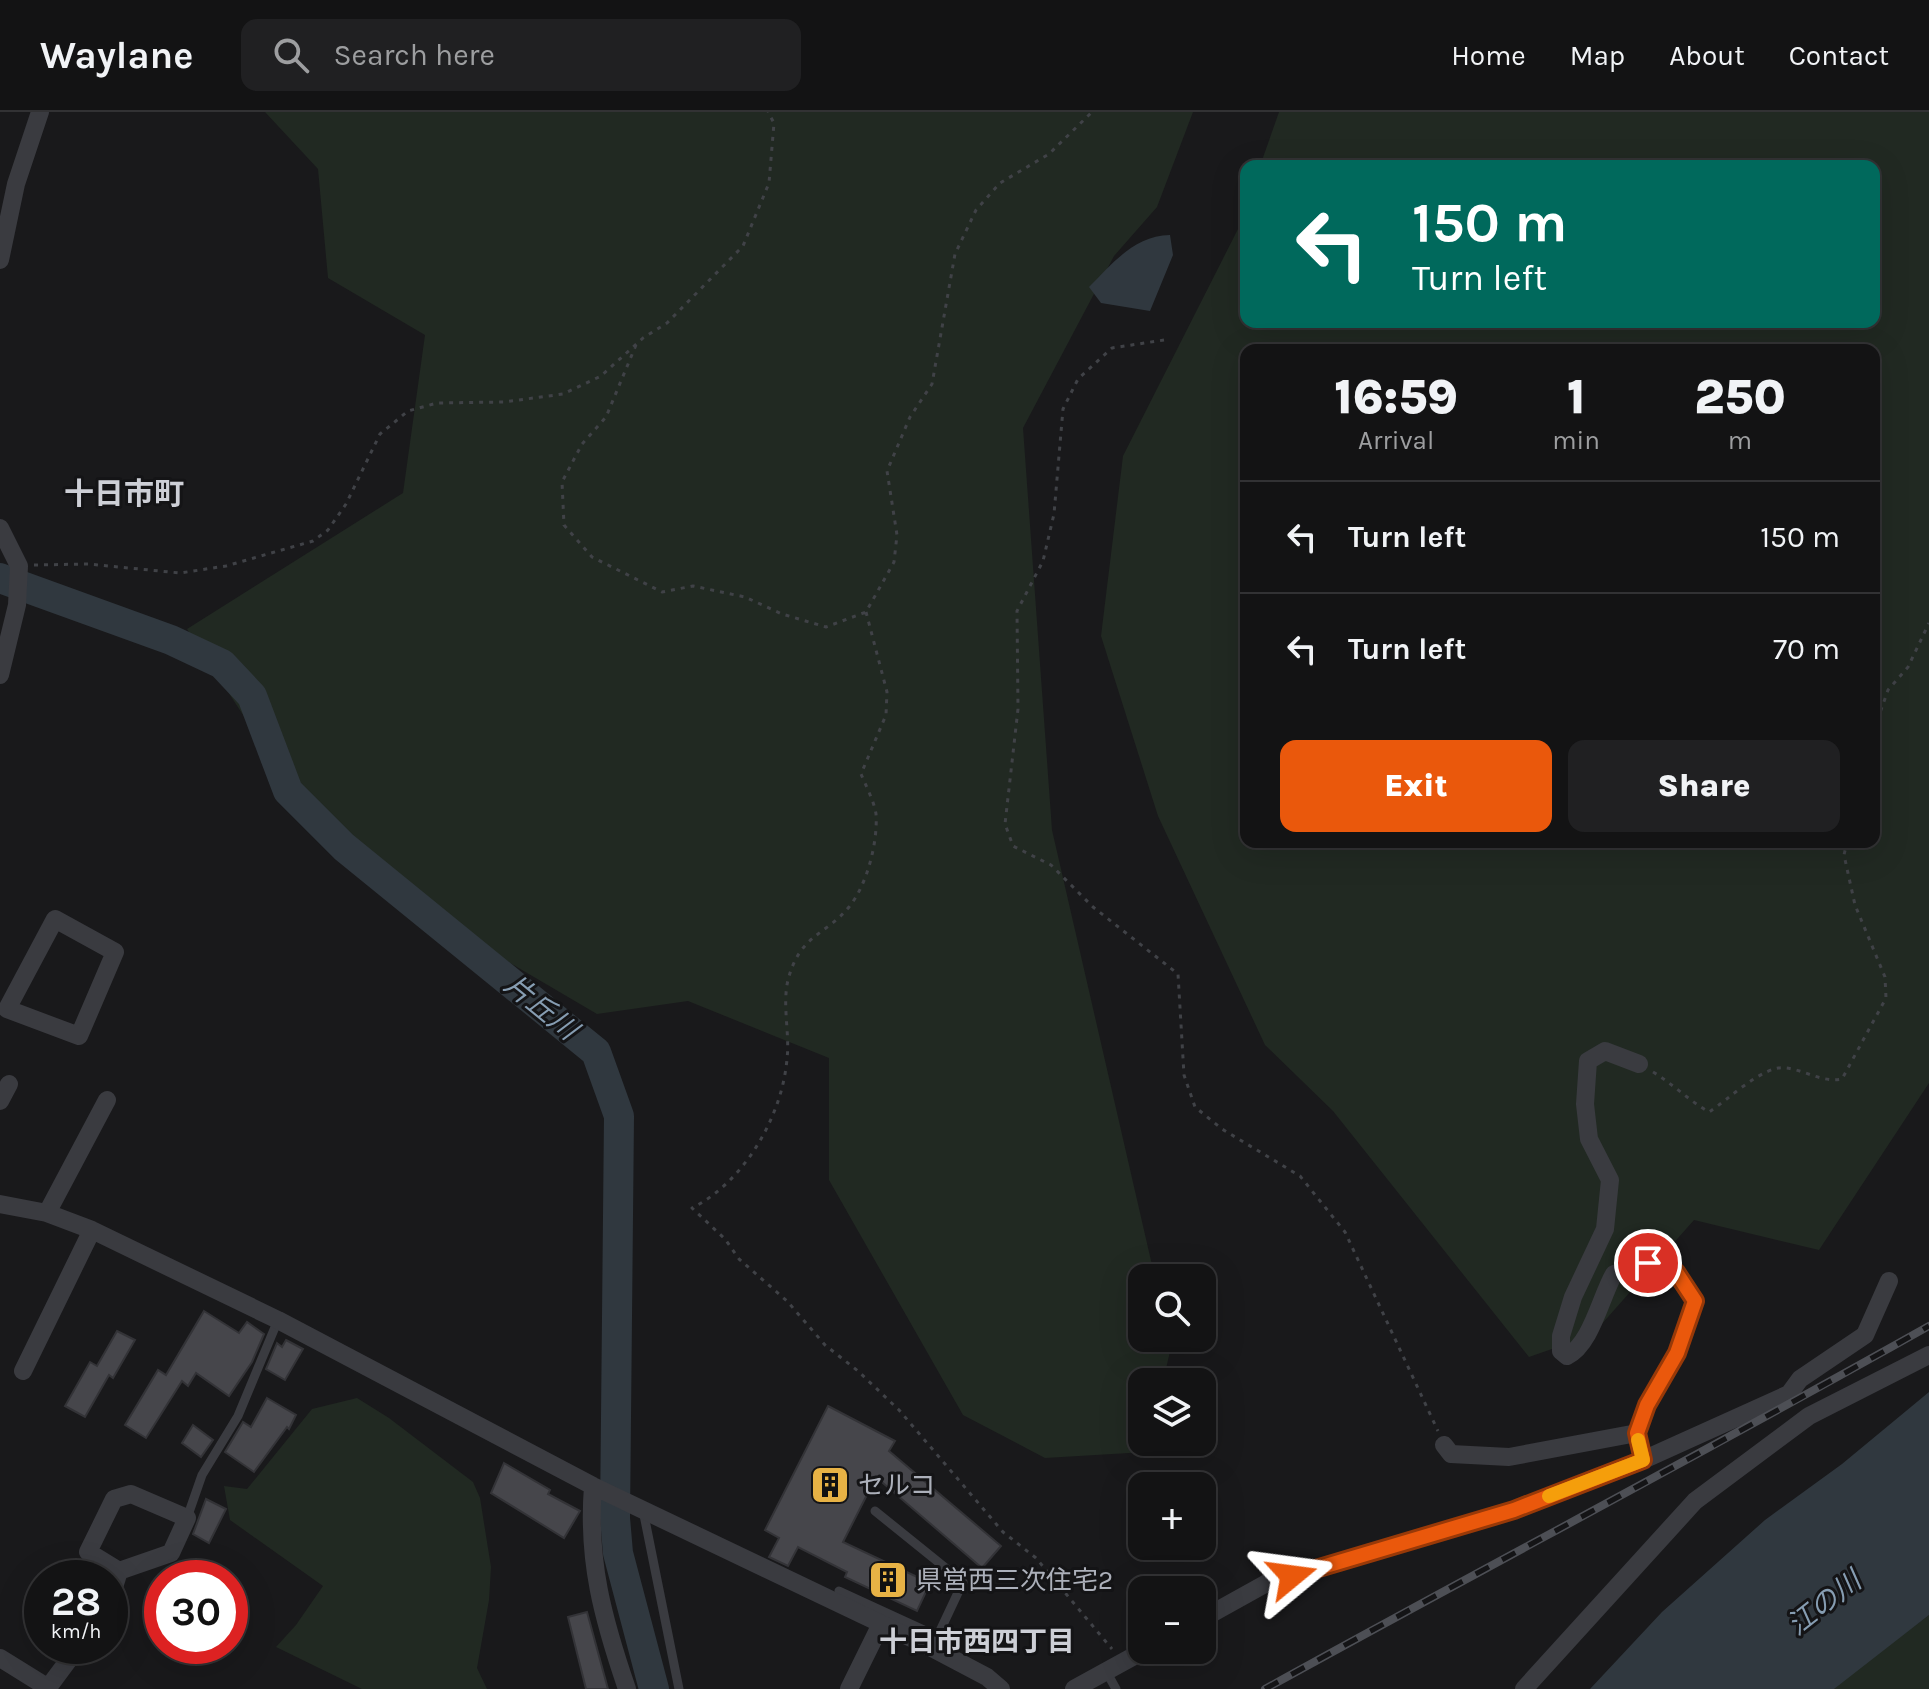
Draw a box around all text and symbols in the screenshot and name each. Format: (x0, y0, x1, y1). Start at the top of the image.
search box (241, 19, 801, 91)
text: Waylane (40, 33, 193, 78)
icon: search (269, 33, 313, 77)
text: Search here (333, 37, 495, 73)
text: Home (1451, 39, 1526, 72)
text: Map (1570, 39, 1625, 72)
text: About (1669, 39, 1745, 72)
text: Contact (1789, 39, 1889, 72)
text: 150 m (1412, 190, 1567, 255)
icon: left (1280, 192, 1384, 296)
text: Turn left (1412, 257, 1547, 299)
text: 16:59 (1334, 369, 1458, 425)
text: 1 (1567, 369, 1585, 425)
text: 250 (1694, 369, 1786, 425)
text: Arrival (1358, 425, 1434, 456)
text: min (1552, 425, 1600, 456)
text: m (1728, 425, 1752, 456)
district label: 十日市町 (64, 476, 184, 512)
icon: left (1280, 515, 1324, 559)
text: Turn left (1348, 519, 1466, 555)
text: 150 m (1760, 519, 1840, 555)
icon: left (1280, 627, 1324, 671)
text: Turn left (1348, 631, 1466, 667)
text: 70 m (1773, 631, 1840, 667)
button: Exit (1280, 740, 1552, 832)
button: Share (1568, 740, 1840, 832)
water label: 片丘川 (498, 968, 586, 1048)
pin (1614, 1229, 1682, 1297)
icon: arrive (1626, 1241, 1670, 1285)
map controls (1128, 1264, 1216, 1664)
button: search (1128, 1264, 1216, 1352)
button: layers (1128, 1368, 1216, 1456)
building icon: セルコ (809, 1464, 851, 1506)
place label: セルコ (858, 1470, 935, 1501)
button: + (1128, 1472, 1216, 1560)
position arrow (1250, 1534, 1334, 1618)
building icon: 県営西三次住宅2 (867, 1559, 909, 1601)
speed limit sign: 30 (144, 1560, 248, 1664)
water label: 江の川 (1781, 1562, 1870, 1642)
place label: 県営西三次住宅2 (916, 1565, 1113, 1596)
button: − (1128, 1576, 1216, 1664)
text: 28 (51, 1578, 101, 1625)
text: km/h (51, 1620, 101, 1643)
district label: 十日市西四丁目 (879, 1625, 1075, 1658)

